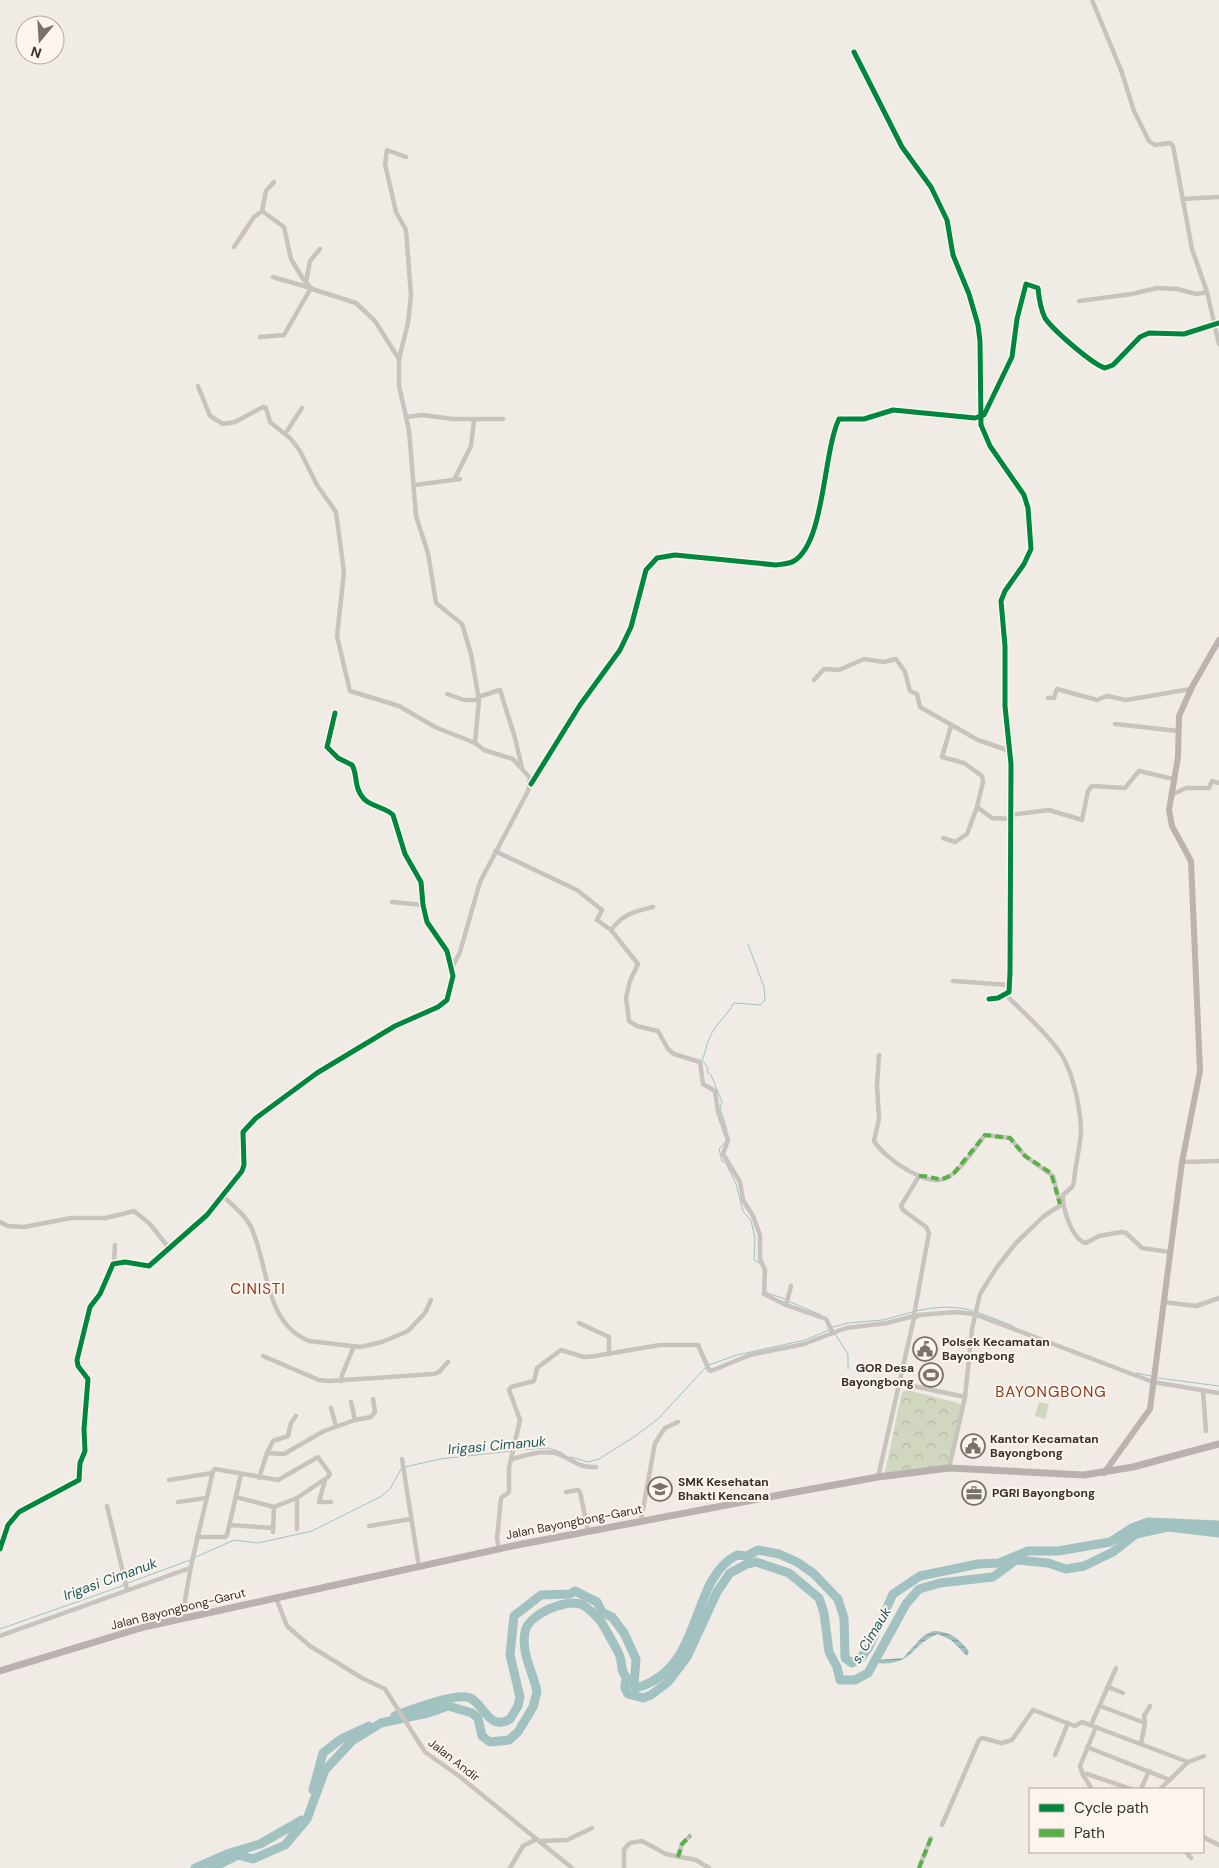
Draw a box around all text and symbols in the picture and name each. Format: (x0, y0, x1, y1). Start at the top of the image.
north arrow (15, 15, 65, 65)
text: N (28, 42, 44, 63)
district label: CINISTI (230, 1279, 286, 1299)
place label: Polsek Kecamatan Bayongbong (942, 1334, 1050, 1364)
public building icon: Polsek Kecamatan Bayongbong (912, 1336, 938, 1362)
place label: GOR Desa Bayongbong (841, 1360, 914, 1390)
sports icon: GOR Desa Bayongbong (918, 1362, 944, 1388)
district label: BAYONGBONG (995, 1382, 1107, 1402)
place label: Kantor Kecamatan Bayongbong (990, 1431, 1099, 1461)
water label: Irigasi Cimanuk (447, 1432, 548, 1458)
public building icon: Kantor Kecamatan Bayongbong (960, 1433, 986, 1459)
place label: SMK Kesehatan Bhakti Kencana (678, 1474, 769, 1504)
school or university icon: SMK Kesehatan Bhakti Kencana (647, 1476, 673, 1502)
office icon: PGRI Bayongbong (961, 1480, 987, 1506)
place label: PGRI Bayongbong (992, 1485, 1095, 1501)
street label: Jalan Bayongbong-Garut (504, 1501, 644, 1543)
water label: Irigasi Cimanuk (61, 1553, 160, 1604)
street label: Jalan Bayongbong-Garut (109, 1584, 247, 1634)
water label: s. Cimauk (847, 1603, 895, 1666)
street label: Jalan Andir (425, 1735, 484, 1786)
legend (1029, 1788, 1204, 1853)
text: Cycle path (1074, 1798, 1149, 1818)
text: Path (1074, 1823, 1105, 1843)

